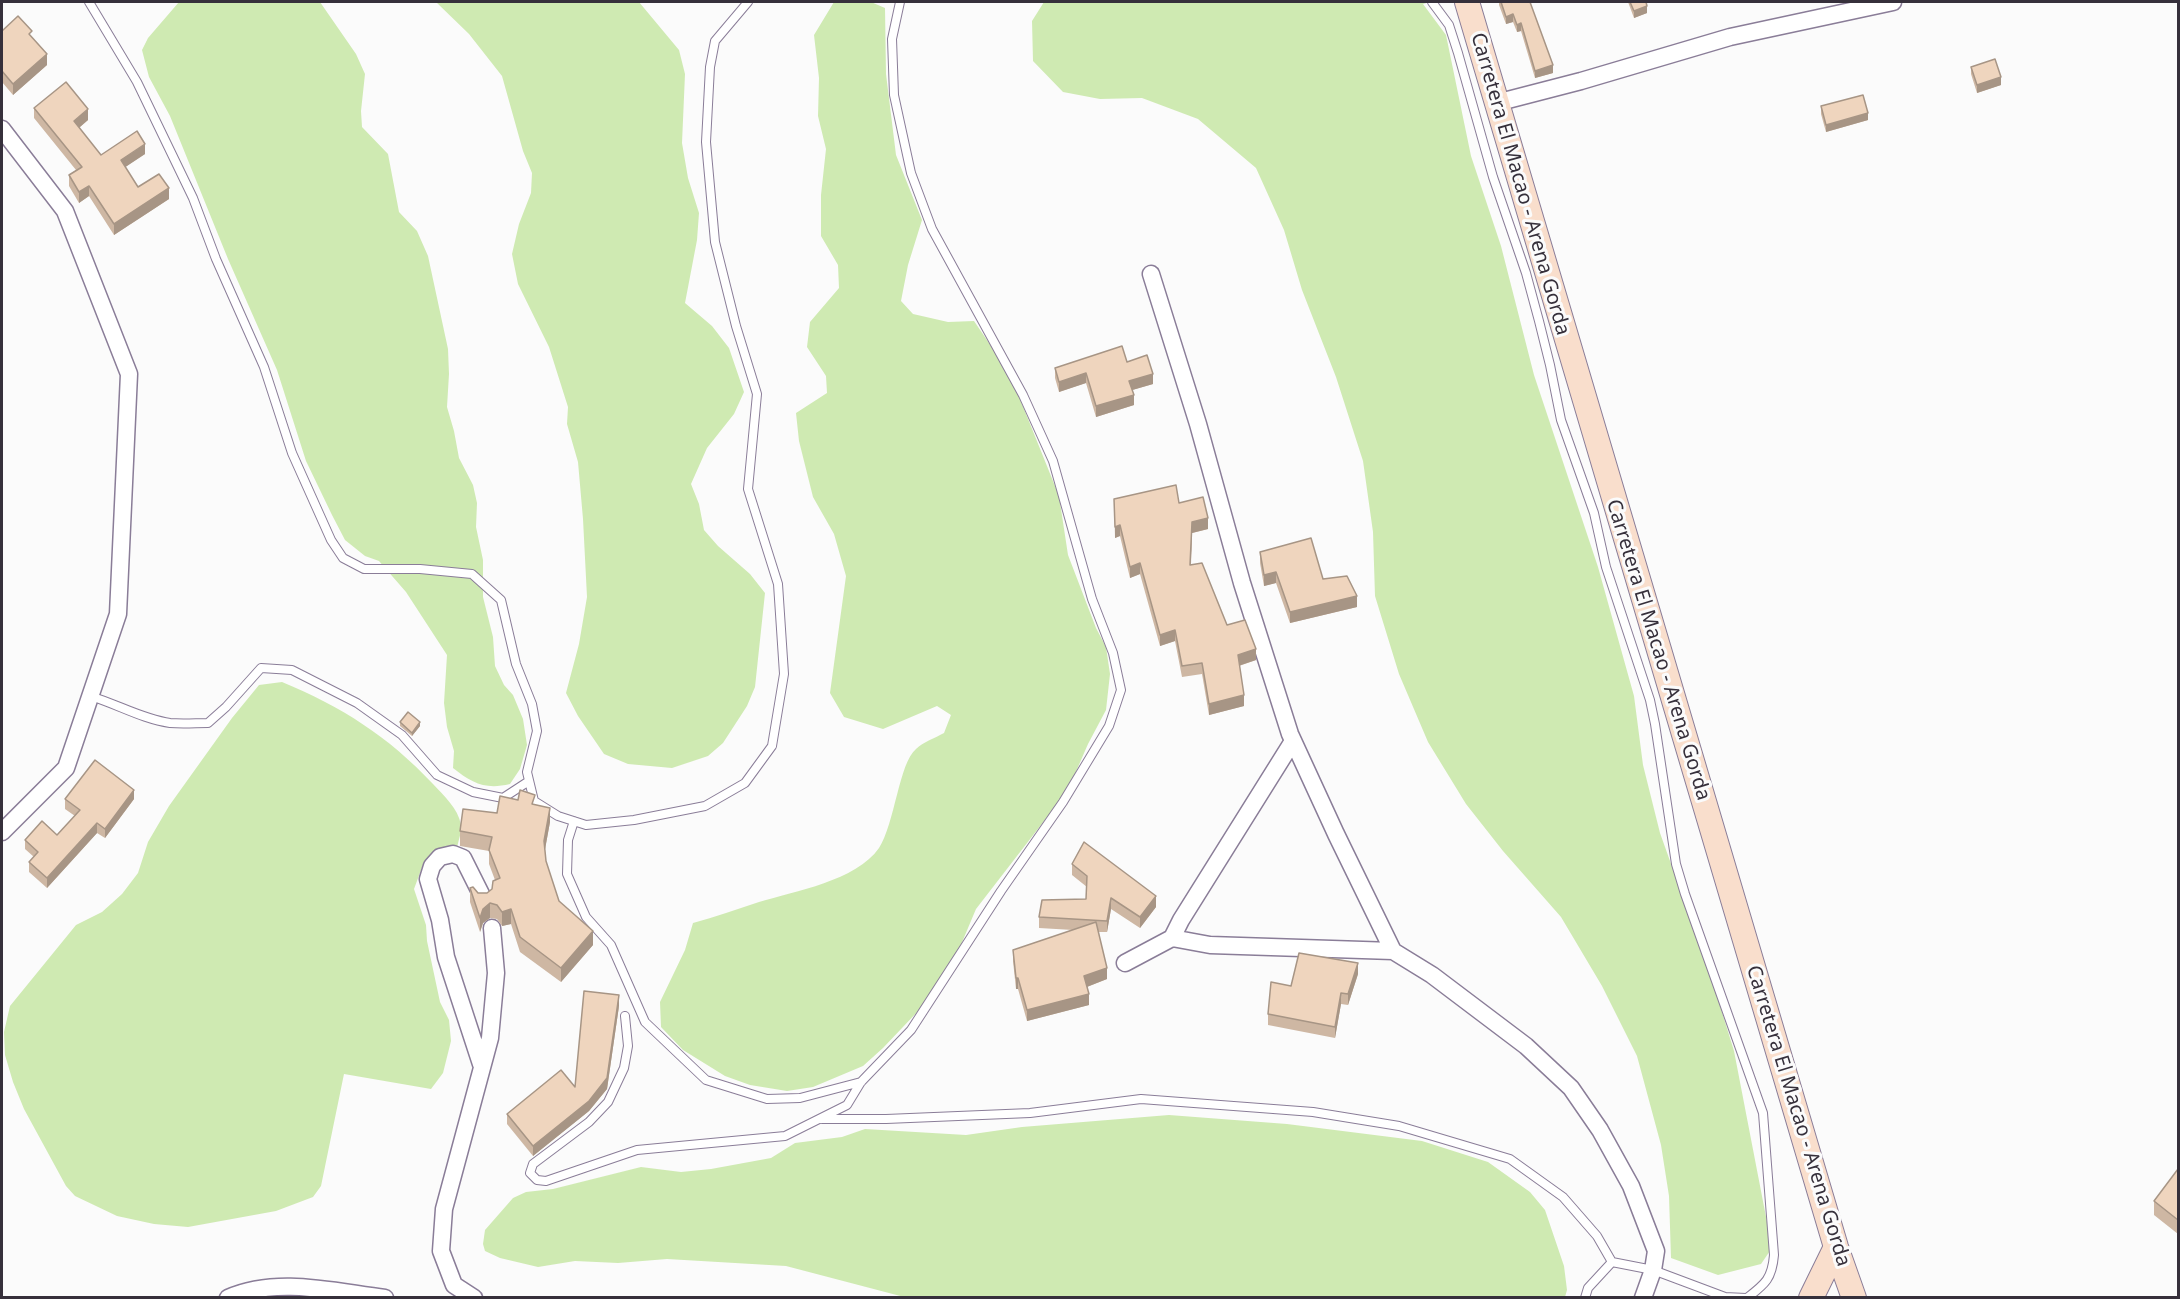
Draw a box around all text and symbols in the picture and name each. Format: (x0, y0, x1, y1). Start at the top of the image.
street label: Carretera El Macao - Arena Gorda (1465, 30, 1575, 338)
street label: Carretera El Macao - Arena Gorda (1601, 497, 1715, 803)
street label: Carretera El Macao - Arena Gorda (1741, 963, 1855, 1269)

